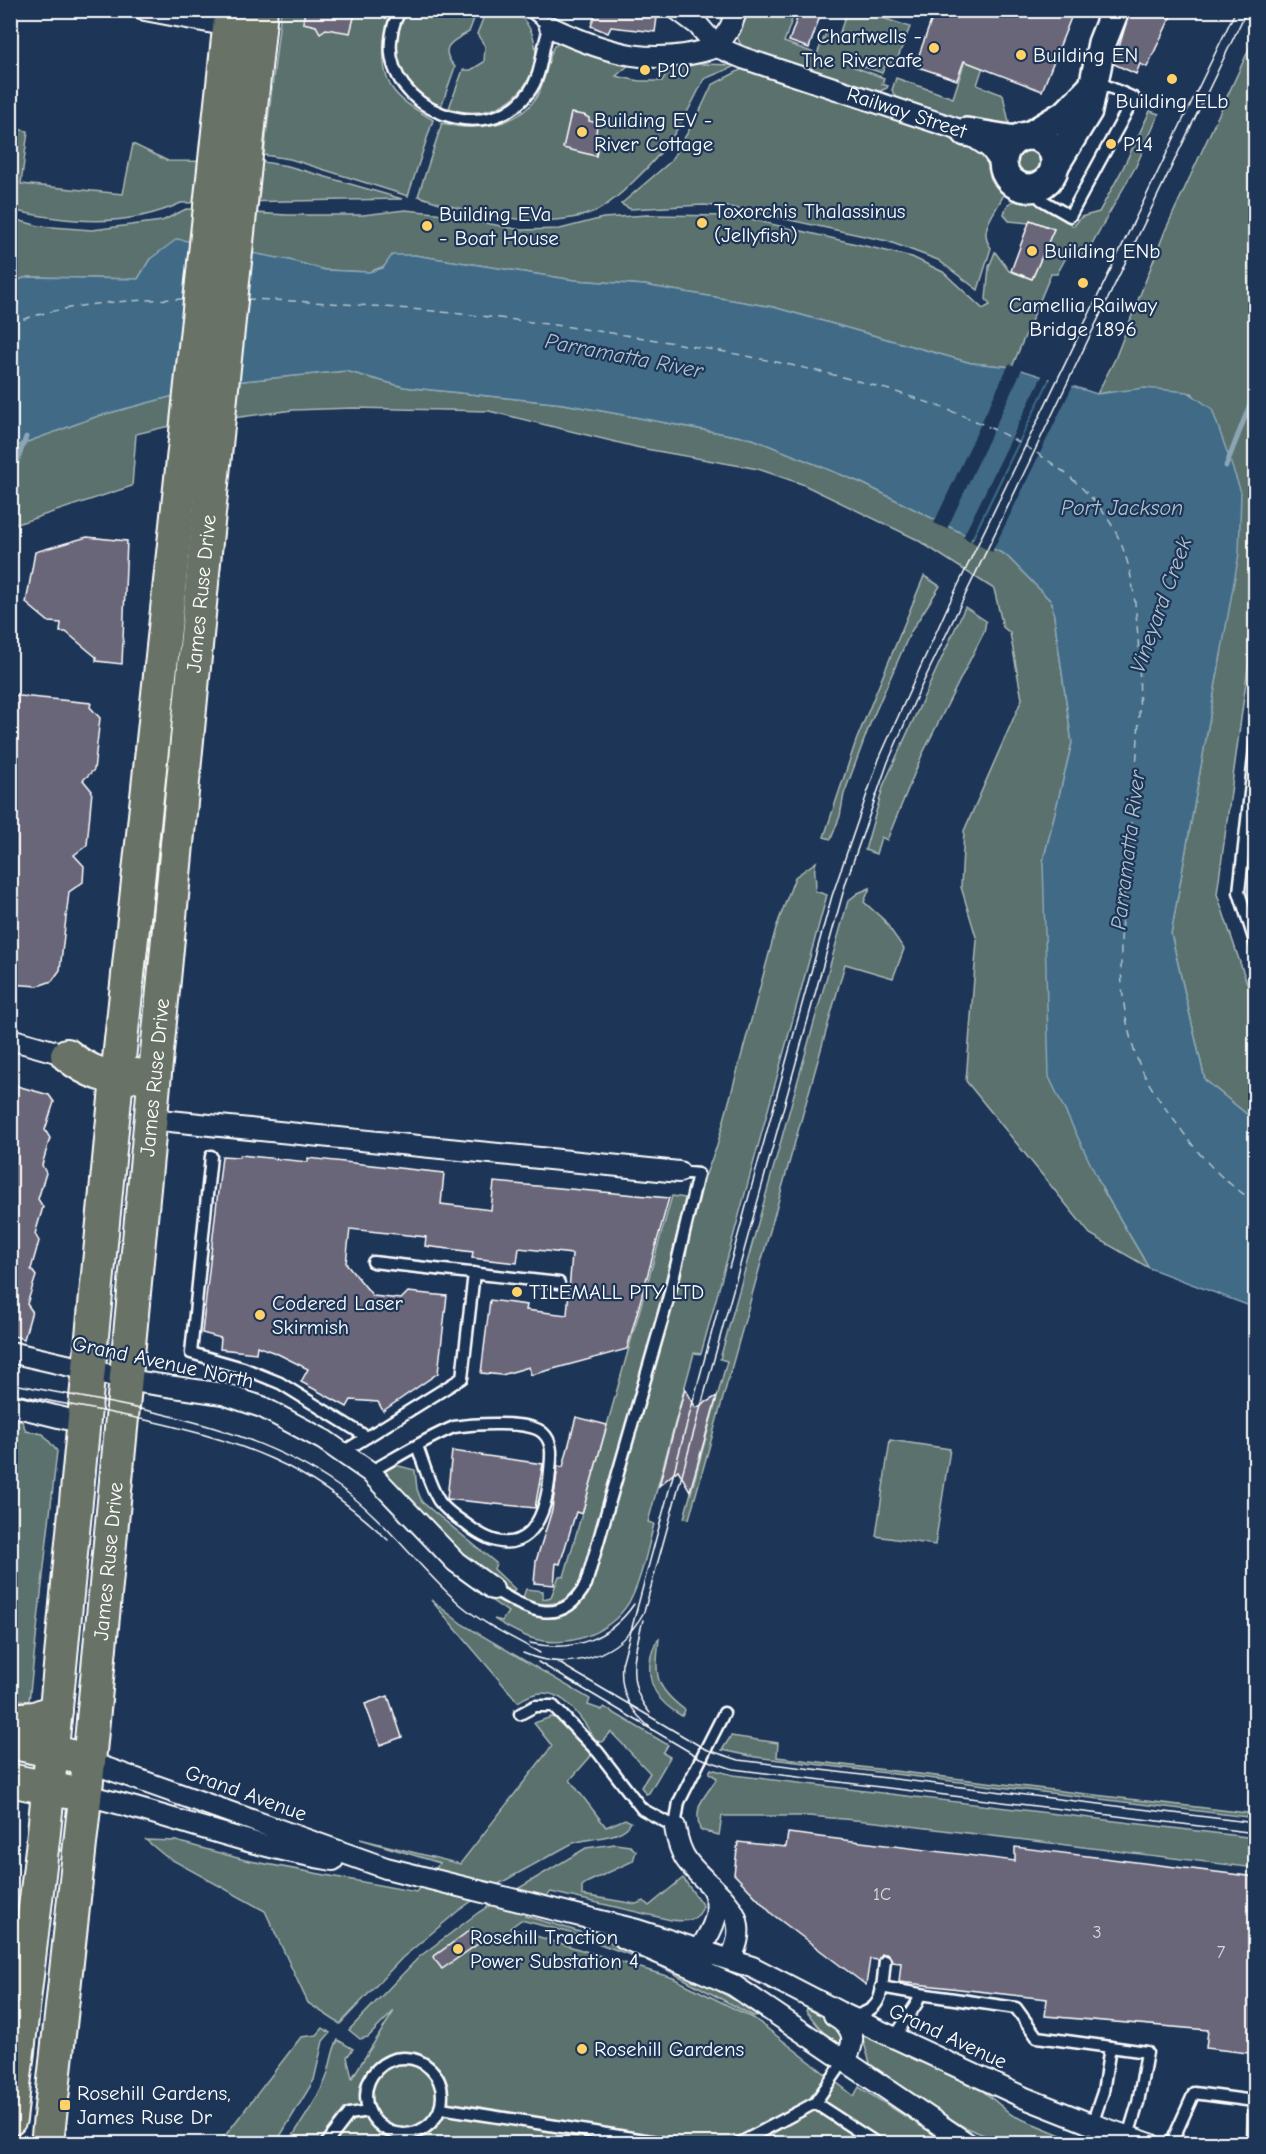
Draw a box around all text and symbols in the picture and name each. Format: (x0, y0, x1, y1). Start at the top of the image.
place label: Chartwells - The Rivercafe (801, 24, 922, 72)
marker: Chartwells - The Rivercafe (927, 41, 941, 55)
place label: Building EN (1033, 43, 1138, 67)
marker: Building EN (1014, 48, 1028, 62)
place label: P10 (657, 58, 690, 82)
marker: P10 (638, 63, 652, 77)
marker: Building ELb (1165, 72, 1179, 86)
street label: Railway Street (844, 81, 971, 144)
place label: Building ELb (1115, 89, 1229, 113)
place label: Building EV - River Cottage (594, 108, 713, 156)
marker: Building EV - River Cottage (575, 125, 589, 139)
place label: P14 (1123, 132, 1153, 156)
marker: P14 (1104, 137, 1118, 151)
place label: Toxorchis Thalassinus (Jellyfish) (714, 199, 906, 247)
place label: Building EVa - Boat House (439, 202, 559, 250)
marker: Toxorchis Thalassinus (Jellyfish) (695, 216, 709, 230)
marker: Building EVa - Boat House (420, 219, 434, 233)
place label: Building ENb (1044, 239, 1161, 263)
marker: Building ENb (1025, 244, 1039, 258)
marker: Camellia Railway Bridge 1896 (1076, 276, 1090, 290)
place label: Camellia Railway Bridge 1896 (1009, 293, 1158, 341)
water label: Parramatta River (543, 328, 706, 384)
water label: Port Jackson (1061, 495, 1183, 521)
street label: James Ruse Drive (181, 513, 221, 674)
water label: Vineyard Creek (1124, 533, 1198, 676)
water label: Parramatta River (1105, 768, 1151, 931)
street label: James Ruse Drive (135, 997, 174, 1158)
place label: TILEMALL PTY LTD (529, 1280, 704, 1304)
marker: TILEMALL PTY LTD (510, 1285, 524, 1299)
place label: Codered Laser Skirmish (272, 1291, 403, 1339)
marker: Codered Laser Skirmish (253, 1308, 267, 1322)
street label: Grand Avenue North (70, 1331, 256, 1393)
street label: James Ruse Drive (89, 1481, 128, 1641)
street label: Grand Avenue (182, 1760, 310, 1826)
house number: 1C (873, 1884, 891, 1905)
house number: 3 (1092, 1922, 1102, 1943)
place label: Rosehill Traction Power Substation 4 (470, 1925, 639, 1973)
marker: Rosehill Traction Power Substation 4 (451, 1942, 465, 1956)
house number: 7 (1217, 1942, 1226, 1963)
street label: Grand Avenue (885, 1998, 1011, 2074)
place label: Rosehill Gardens (594, 2037, 744, 2061)
marker: Rosehill Gardens (575, 2042, 589, 2056)
place label: Rosehill Gardens, James Ruse Dr (77, 2081, 231, 2129)
marker: Rosehill Gardens, James Ruse Dr (58, 2098, 72, 2112)

